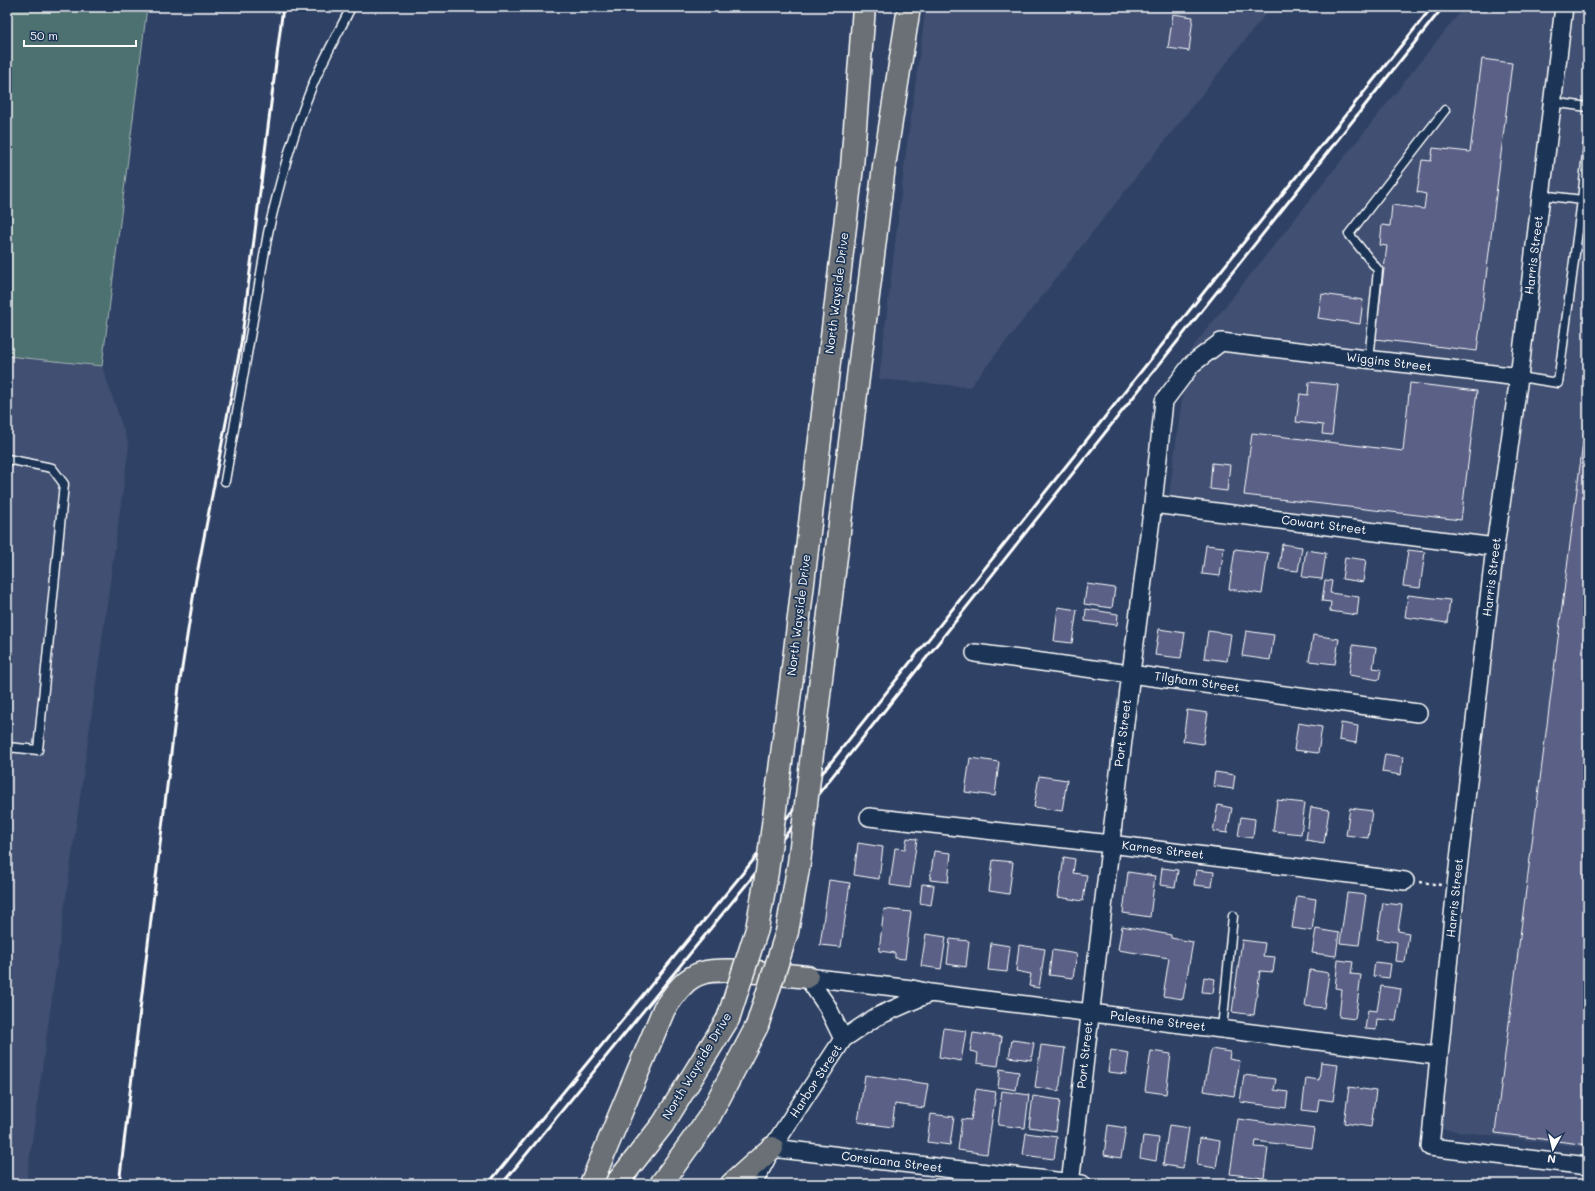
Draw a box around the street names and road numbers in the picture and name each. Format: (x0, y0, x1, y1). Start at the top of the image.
street label: Harris Street (1520, 214, 1546, 295)
street label: North Wayside Drive (821, 231, 851, 355)
street label: Wiggins Street (1345, 348, 1433, 374)
street label: Cowart Street (1281, 511, 1368, 537)
street label: Harris Street (1478, 536, 1504, 617)
street label: North Wayside Drive (783, 553, 813, 677)
street label: Tilgham Street (1153, 667, 1241, 695)
street label: Port Street (1110, 698, 1134, 767)
street label: Karnes Street (1121, 836, 1205, 862)
street label: Harris Street (1442, 857, 1466, 938)
street label: Palestine Street (1109, 1006, 1207, 1034)
street label: North Wayside Drive (658, 1009, 734, 1122)
street label: Port Street (1073, 1020, 1096, 1089)
street label: Harbor Street (785, 1041, 845, 1120)
street label: Corsicana Street (841, 1147, 944, 1175)

